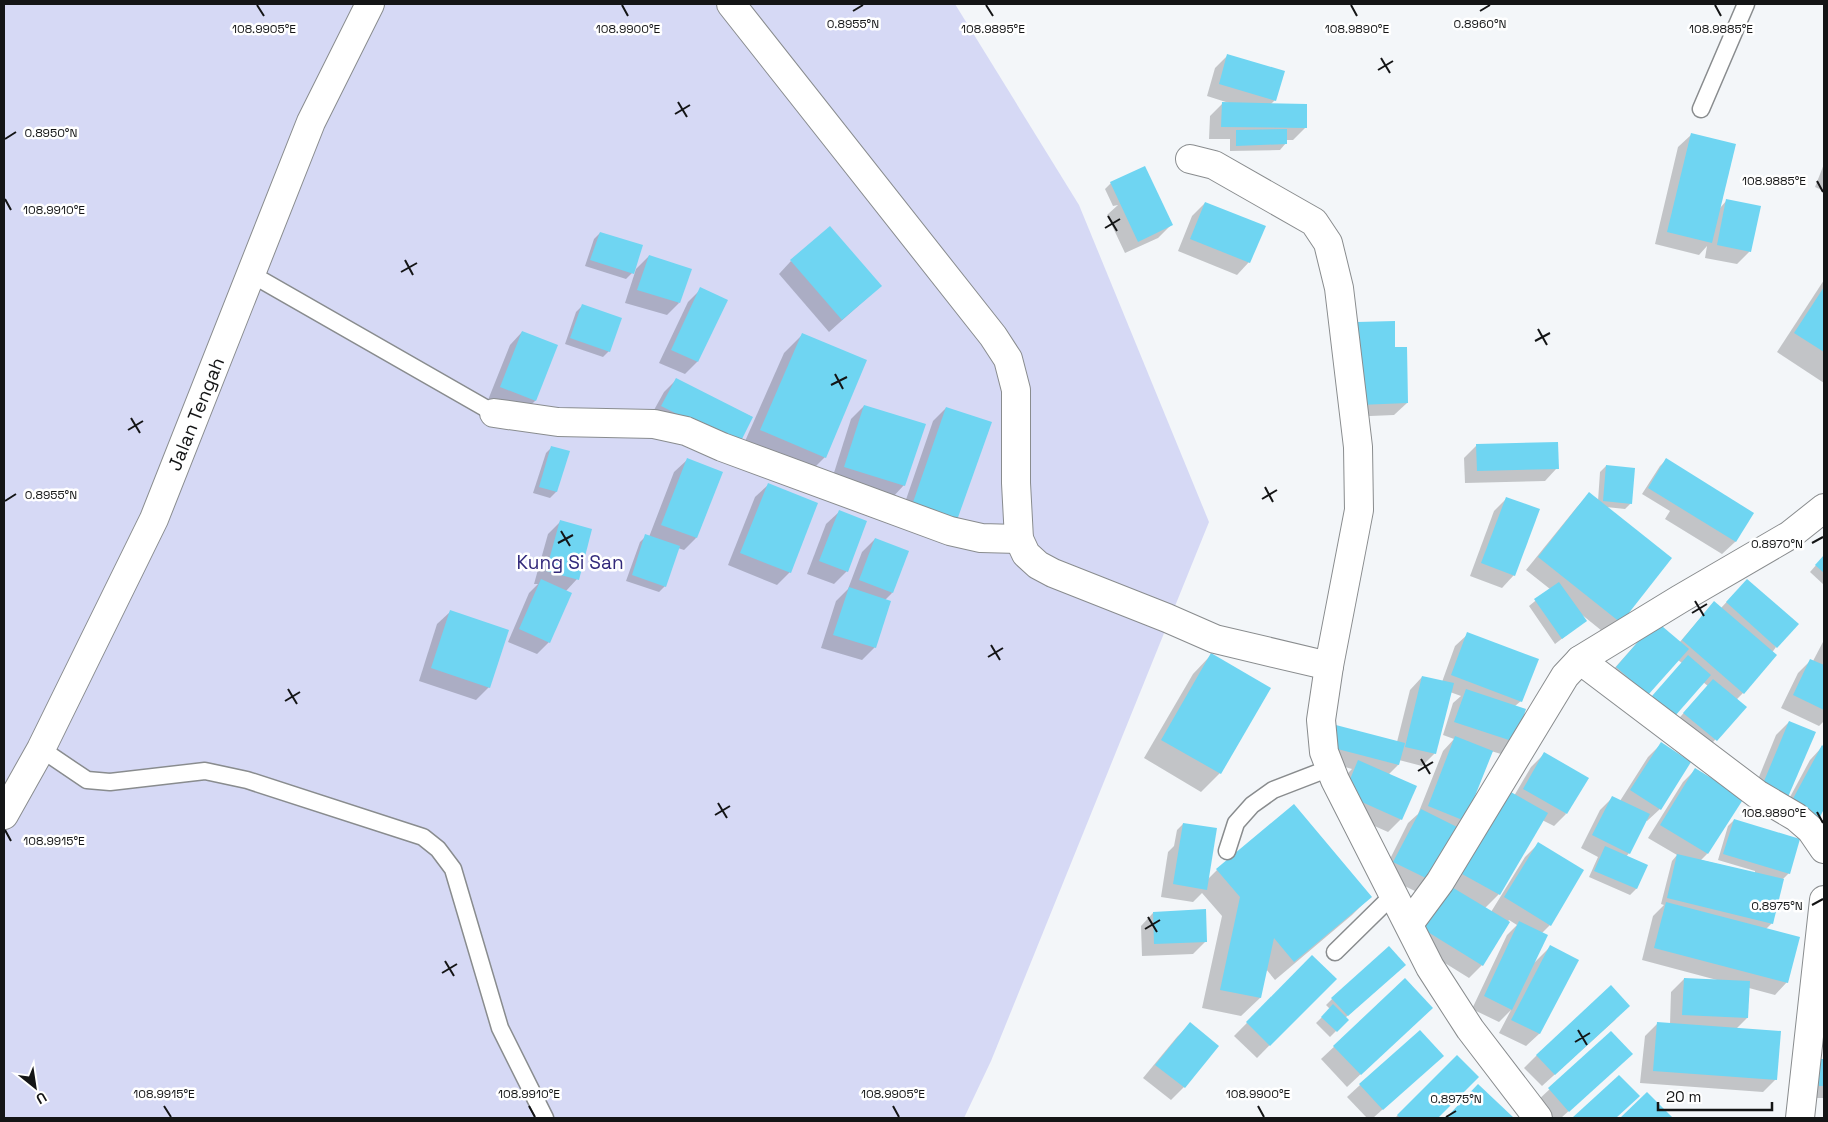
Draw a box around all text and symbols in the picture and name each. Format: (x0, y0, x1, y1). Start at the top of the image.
text: 0.8955°N (827, 16, 879, 32)
text: 0.8960°N (1454, 16, 1506, 32)
text: 108.9905°E (232, 21, 296, 37)
text: 108.9900°E (596, 21, 661, 37)
text: 108.9895°E (961, 21, 1025, 37)
text: 108.9890°E (1325, 21, 1389, 37)
text: 108.9885°E (1689, 21, 1753, 37)
text: 0.8950°N (25, 125, 77, 141)
text: 108.9885°E (1742, 173, 1806, 189)
text: 108.9910°E (23, 202, 85, 218)
street label: Jalan Tengah (162, 354, 230, 474)
text: 0.8955°N (25, 487, 77, 503)
text: 0.8970°N (1751, 536, 1803, 552)
park label: Kung Si San (516, 550, 624, 575)
text: 108.9890°E (1742, 805, 1806, 821)
text: 108.9915°E (23, 833, 85, 849)
text: 0.8975°N (1751, 898, 1803, 914)
north arrow (10, 1062, 60, 1112)
scale bar (1658, 1080, 1772, 1112)
text: 108.9915°E (133, 1086, 195, 1102)
text: 108.9910°E (498, 1086, 560, 1102)
text: 108.9905°E (861, 1086, 925, 1102)
text: 108.9900°E (1226, 1086, 1291, 1102)
text: 20 m (1666, 1087, 1701, 1106)
text: U (33, 1088, 50, 1108)
text: 0.8975°N (1430, 1091, 1482, 1107)

